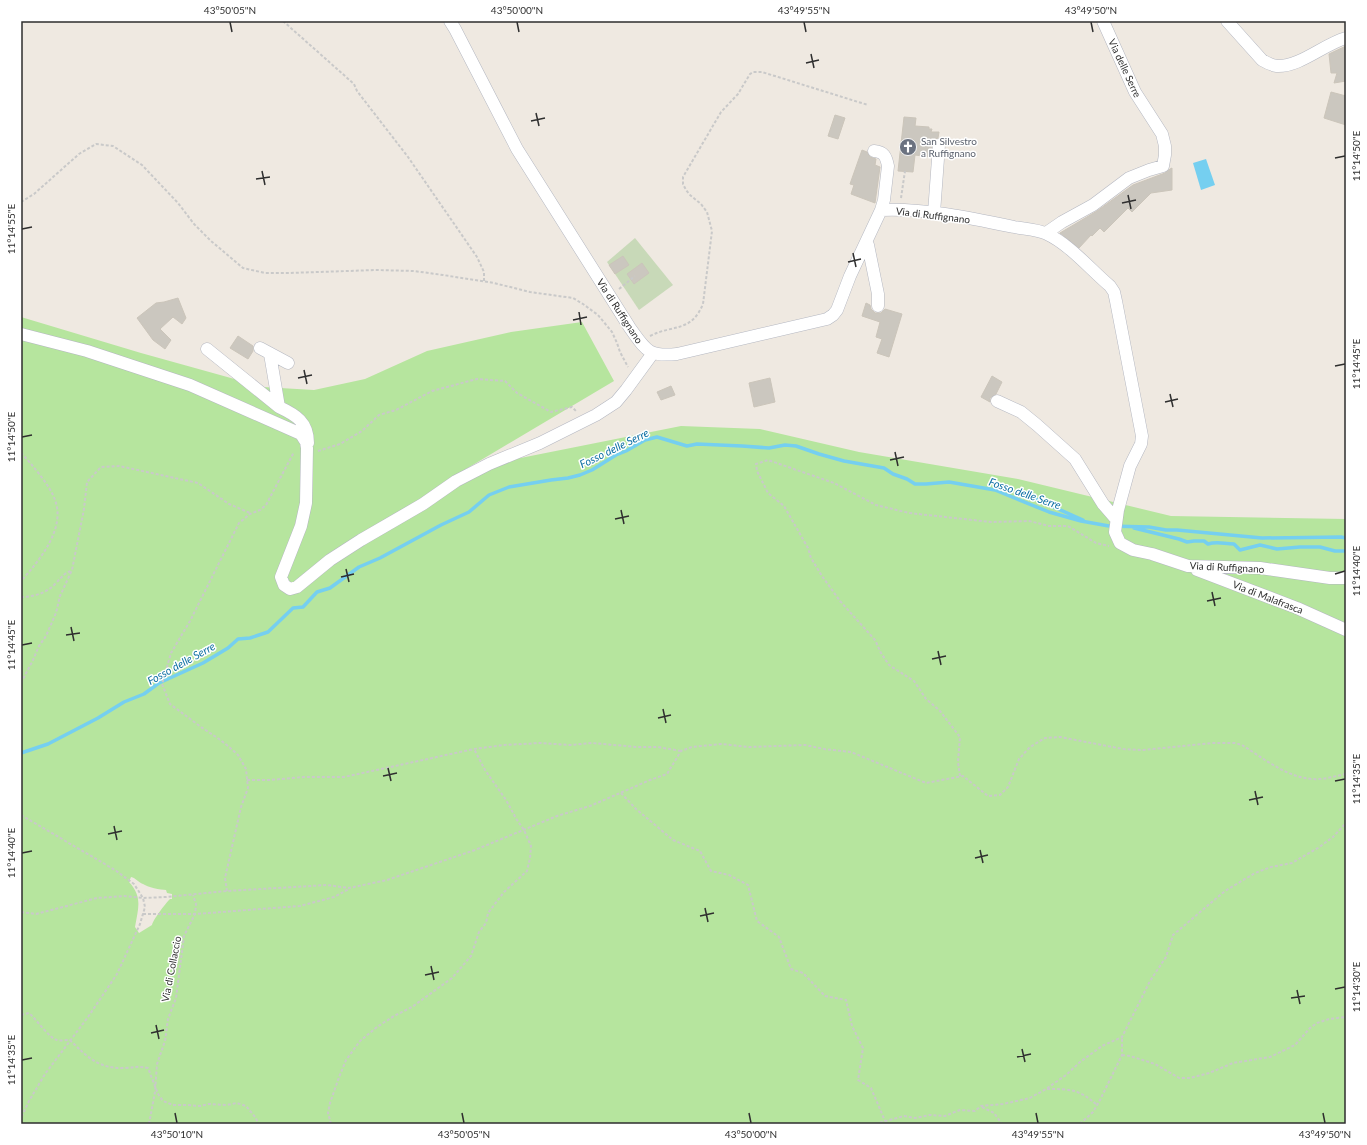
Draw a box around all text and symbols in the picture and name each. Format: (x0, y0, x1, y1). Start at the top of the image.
text: 43°50'05"N (204, 4, 256, 16)
text: 43°50'00"N (491, 4, 543, 16)
text: 43°49'55"N (778, 4, 830, 16)
text: 43°49'50"N (1065, 4, 1117, 16)
street label: Via delle Serre (1106, 37, 1144, 99)
text: 11°14'50"E (1350, 131, 1362, 181)
place label: San Silvestro a Ruffignano (921, 135, 977, 159)
church icon: San Silvestro a Ruffignano (898, 137, 918, 157)
text: 11°14'55"E (5, 204, 17, 254)
street label: Via di Ruffignano (895, 204, 971, 226)
street label: Via di Ruffignano (595, 276, 646, 346)
text: 11°14'45"E (1350, 339, 1362, 389)
text: 11°14'50"E (5, 412, 17, 462)
water label: Fosso delle Serre (577, 426, 651, 470)
water label: Fosso delle Serre (987, 475, 1063, 511)
text: 11°14'40"E (1350, 546, 1362, 596)
street label: Via di Ruffignano (1189, 559, 1265, 575)
street label: Via di Malafrasca (1231, 578, 1305, 616)
text: 11°14'45"E (5, 620, 17, 670)
water label: Fosso delle Serre (145, 639, 217, 687)
text: 11°14'35"E (1350, 754, 1362, 804)
text: 11°14'40"E (5, 828, 17, 878)
street label: Via di Collaccio (159, 935, 183, 1003)
text: 11°14'30"E (1350, 962, 1362, 1012)
text: 11°14'35"E (5, 1035, 17, 1085)
text: 43°50'10"N (151, 1128, 203, 1140)
text: 43°50'05"N (438, 1128, 490, 1140)
text: 43°50'00"N (725, 1128, 777, 1140)
text: 43°49'55"N (1012, 1128, 1064, 1140)
text: 43°49'50"N (1299, 1128, 1351, 1140)

